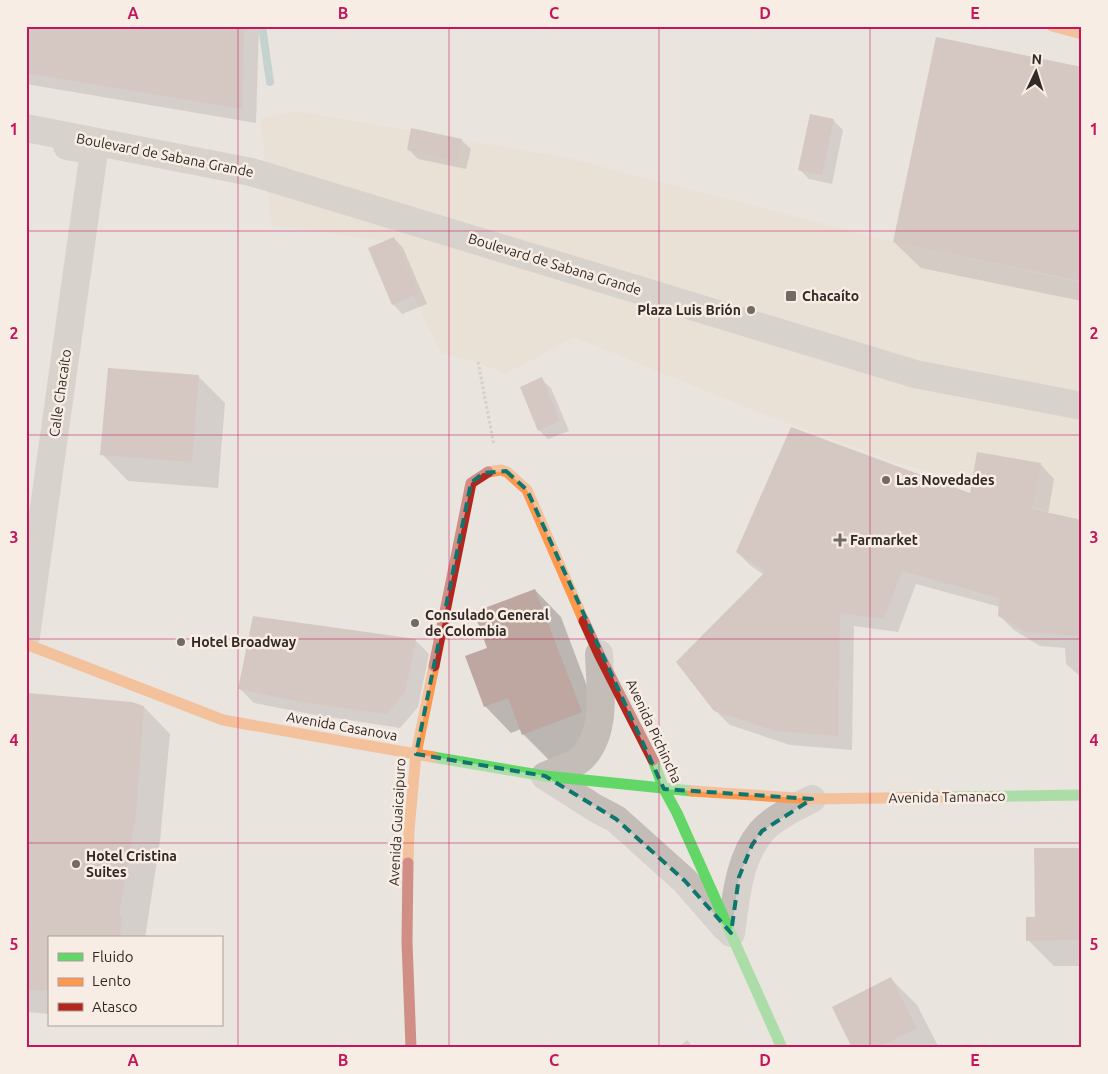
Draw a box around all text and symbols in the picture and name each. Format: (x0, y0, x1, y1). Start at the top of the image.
text: A (127, 4, 139, 22)
text: B (338, 4, 348, 22)
text: C (549, 4, 559, 22)
text: D (759, 4, 771, 22)
text: E (970, 4, 980, 22)
north arrow (1010, 48, 1060, 98)
text: N (1031, 51, 1043, 67)
text: 1 (9, 120, 19, 138)
text: 1 (1089, 120, 1099, 138)
street label: Boulevard de Sabana Grande (75, 130, 255, 180)
street label: Boulevard de Sabana Grande (466, 230, 644, 298)
place label: Chacaíto (802, 288, 859, 304)
marker: Chacaíto (784, 289, 798, 303)
place label: Plaza Luis Brión (637, 302, 741, 318)
marker: Plaza Luis Brión (745, 304, 757, 316)
text: 2 (9, 324, 19, 342)
text: 2 (1089, 324, 1099, 342)
street label: Calle Chacaíto (46, 348, 74, 438)
place label: Las Novedades (896, 472, 995, 488)
marker: Las Novedades (880, 474, 892, 486)
text: 3 (9, 528, 19, 546)
text: 3 (1089, 528, 1099, 546)
place label: Farmarket (850, 532, 918, 548)
marker: Farmarket (834, 534, 846, 546)
place label: Consulado General de Colombia (425, 607, 549, 639)
marker: Consulado General de Colombia (409, 617, 421, 629)
place label: Hotel Broadway (191, 634, 297, 650)
marker: Hotel Broadway (175, 636, 187, 648)
street label: Avenida Pichincha (623, 676, 685, 786)
street label: Avenida Casanova (285, 708, 399, 744)
text: 4 (9, 731, 19, 749)
text: 4 (1089, 731, 1099, 749)
street label: Avenida Guaicaipuro (386, 758, 408, 886)
street label: Avenida Tamanaco (888, 788, 1006, 806)
place label: Hotel Cristina Suites (86, 848, 177, 880)
marker: Hotel Cristina Suites (70, 858, 82, 870)
text: 5 (9, 935, 19, 953)
text: 5 (1089, 935, 1099, 953)
legend (48, 936, 222, 1026)
text: Fluido (92, 948, 134, 965)
text: Lento (92, 972, 131, 989)
text: Atasco (92, 998, 138, 1015)
text: A (127, 1051, 139, 1069)
text: B (338, 1051, 348, 1069)
text: C (549, 1051, 559, 1069)
text: D (759, 1051, 771, 1069)
text: E (970, 1051, 980, 1069)

